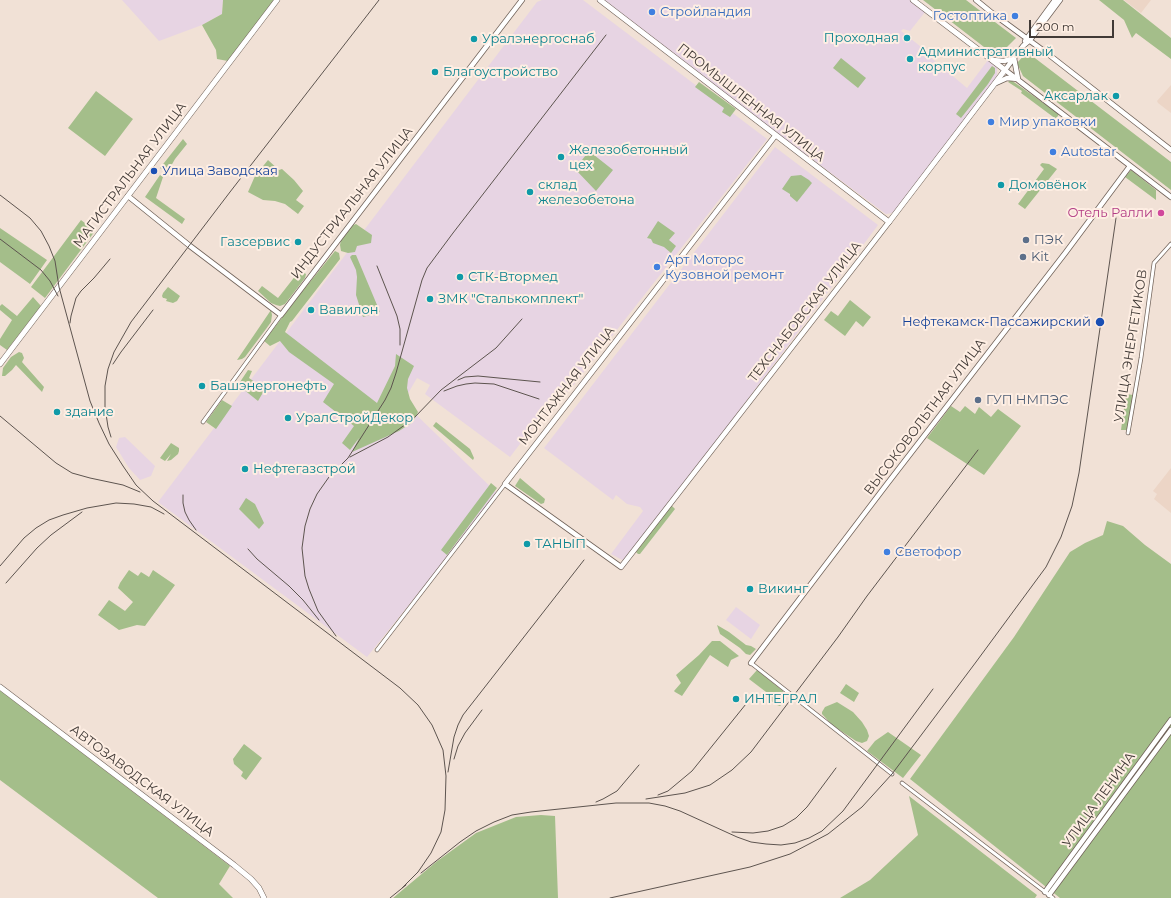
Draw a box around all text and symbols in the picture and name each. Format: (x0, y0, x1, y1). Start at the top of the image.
place label: Стройландия (660, 4, 751, 20)
marker: Стройландия (647, 7, 657, 17)
place label: Гостоптика (933, 8, 1007, 24)
marker: Гостоптика (1010, 11, 1020, 21)
scale bar (1031, 12, 1116, 38)
text: 200 m (1036, 19, 1075, 34)
place label: Проходная (824, 30, 899, 46)
place label: Уралэнергоснаб (482, 31, 595, 47)
marker: Проходная (902, 33, 912, 43)
marker: Уралэнергоснаб (469, 34, 479, 44)
street label: ПРОМЫШЛЕННАЯ УЛИЦА (674, 41, 828, 165)
place label: Административный корпус (918, 44, 1054, 75)
marker: Административный корпус (905, 54, 915, 64)
place label: Благоустройство (443, 64, 558, 80)
marker: Благоустройство (430, 67, 440, 77)
place label: Аксарлак (1044, 88, 1108, 104)
marker: Аксарлак (1111, 91, 1121, 101)
street label: МАГИСТРАЛЬНАЯ УЛИЦА (70, 99, 190, 251)
place label: Мир упаковки (999, 114, 1096, 130)
marker: Мир упаковки (986, 117, 996, 127)
street label: ИНДУСТРИАЛЬНАЯ УЛИЦА (288, 124, 416, 282)
place label: Железобетонный цех (569, 142, 688, 173)
place label: Autostar (1061, 144, 1116, 160)
marker: Autostar (1048, 147, 1058, 157)
marker: Железобетонный цех (556, 152, 566, 162)
place label: Улица Заводская (162, 163, 278, 179)
marker: Улица Заводская (149, 166, 159, 176)
place label: склад железобетона (538, 177, 635, 208)
place label: Домовёнок (1009, 177, 1086, 193)
marker: Домовёнок (996, 180, 1006, 190)
marker: склад железобетона (525, 187, 535, 197)
place label: Отель Ралли (1067, 205, 1153, 221)
marker: Отель Ралли (1156, 208, 1166, 218)
place label: ПЭК (1034, 232, 1063, 248)
place label: Газсервис (220, 234, 290, 250)
marker: ПЭК (1021, 235, 1031, 245)
marker: Газсервис (293, 237, 303, 247)
street label: ТЕХСНАБОВСКАЯ УЛИЦА (745, 239, 865, 385)
place label: Kit (1031, 249, 1049, 265)
place label: Арт Моторс Кузовной ремонт (665, 252, 784, 283)
marker: Kit (1018, 252, 1028, 262)
marker: Арт Моторс Кузовной ремонт (652, 262, 662, 272)
street label: УЛИЦА ЭНЕРГЕТИКОВ (1111, 268, 1151, 424)
place label: СТК-Втормед (468, 269, 558, 285)
marker: СТК-Втормед (455, 272, 465, 282)
place label: ЗМК "Сталькомплект" (438, 291, 583, 307)
marker: ЗМК "Сталькомплект" (425, 294, 435, 304)
place label: Вавилон (319, 302, 378, 318)
marker: Вавилон (306, 305, 316, 315)
place label: Нефтекамск-Пассажирский (902, 314, 1091, 330)
marker: Нефтекамск-Пассажирский (1094, 316, 1106, 328)
street label: МОНТАЖНАЯ УЛИЦА (516, 324, 618, 448)
street label: ВЫСОКОВОЛЬТНАЯ УЛИЦА (861, 336, 989, 498)
place label: Башэнергонефть (210, 378, 327, 394)
marker: Башэнергонефть (197, 381, 207, 391)
place label: ГУП НМПЭС (986, 392, 1068, 408)
marker: ГУП НМПЭС (973, 395, 983, 405)
place label: здание (65, 404, 114, 420)
marker: здание (52, 407, 62, 417)
place label: УралСтройДекор (296, 410, 413, 426)
marker: УралСтройДекор (283, 413, 293, 423)
place label: Нефтегазстрой (253, 461, 356, 477)
marker: Нефтегазстрой (240, 464, 250, 474)
place label: ТАНЫП (535, 536, 586, 552)
marker: ТАНЫП (522, 539, 532, 549)
place label: Светофор (895, 544, 961, 560)
marker: Светофор (882, 547, 892, 557)
place label: Викинг (758, 581, 808, 597)
marker: Викинг (745, 584, 755, 594)
place label: ИНТЕГРАЛ (744, 691, 818, 707)
marker: ИНТЕГРАЛ (731, 694, 741, 704)
street label: АВТОЗАВОДСКАЯ УЛИЦА (67, 722, 217, 840)
street label: УЛИЦА ЛЕНИНА (1059, 749, 1139, 851)

